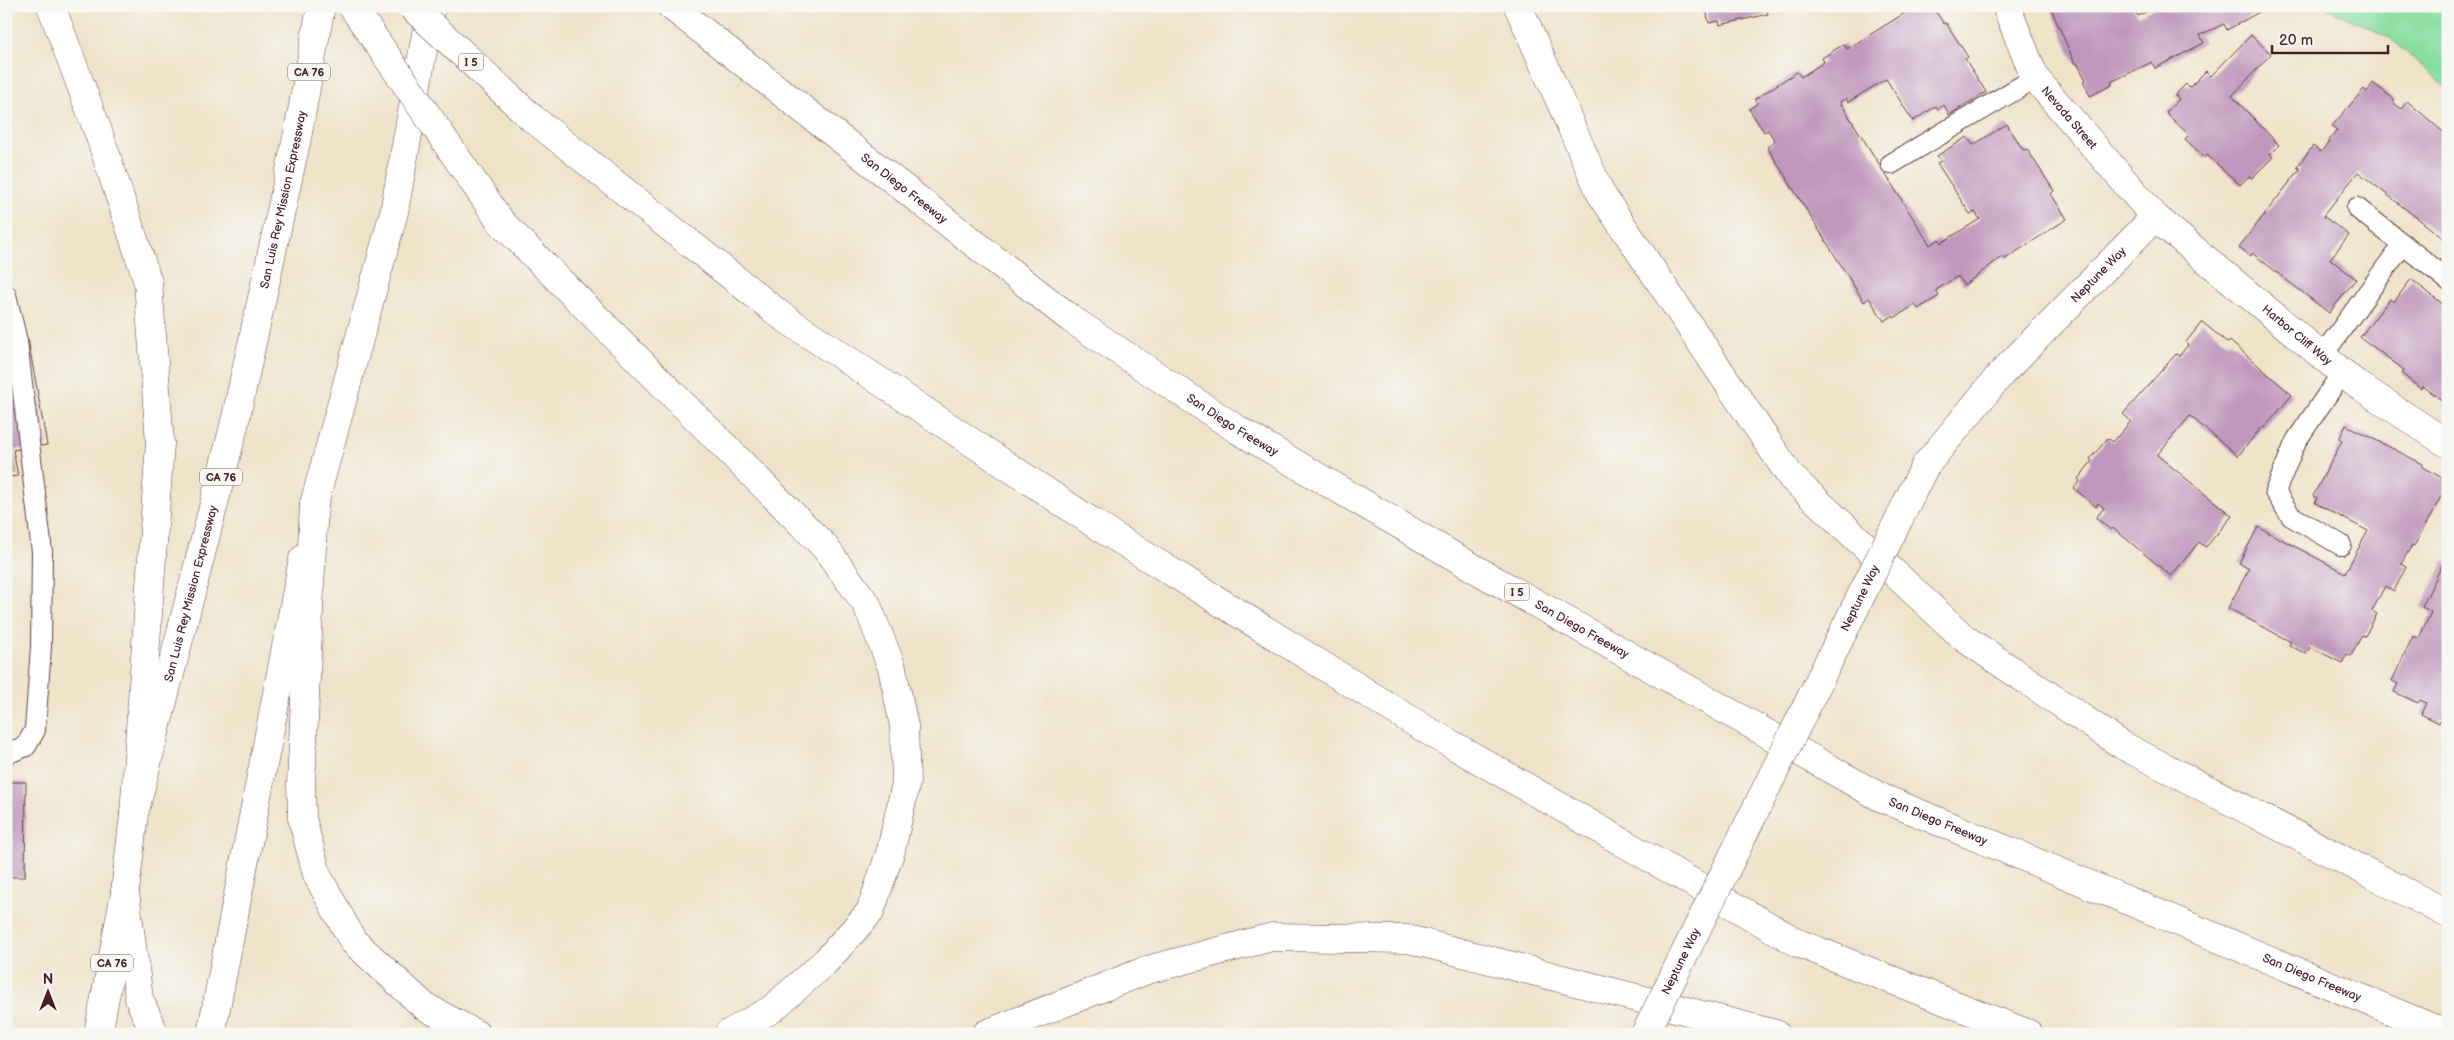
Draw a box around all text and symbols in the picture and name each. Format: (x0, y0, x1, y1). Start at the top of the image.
scale bar (2272, 22, 2388, 54)
text: 20 m (2279, 31, 2313, 50)
road number: I 5 (458, 54, 484, 70)
road number: CA 76 (288, 64, 330, 80)
street label: Nevada Street (2038, 83, 2101, 152)
street label: San Luis Rey Mission Expressway (257, 109, 309, 290)
street label: San Diego Freeway (858, 150, 951, 227)
street label: Neptune Way (2068, 243, 2129, 306)
street label: Harbor Cliff Way (2259, 301, 2336, 369)
street label: San Diego Freeway (1184, 390, 1281, 460)
road number: CA 76 (200, 468, 242, 486)
street label: San Luis Rey Mission Expressway (161, 503, 221, 684)
street label: Neptune Way (1837, 562, 1883, 634)
road number: I 5 (1504, 584, 1530, 600)
street label: San Diego Freeway (1532, 597, 1632, 662)
street label: San Diego Freeway (1887, 794, 1990, 849)
street label: Neptune Way (1658, 925, 1704, 997)
street label: San Diego Freeway (2260, 950, 2364, 1005)
road number: CA 76 (91, 954, 133, 971)
north arrow (22, 968, 72, 1018)
text: N (43, 971, 53, 988)

